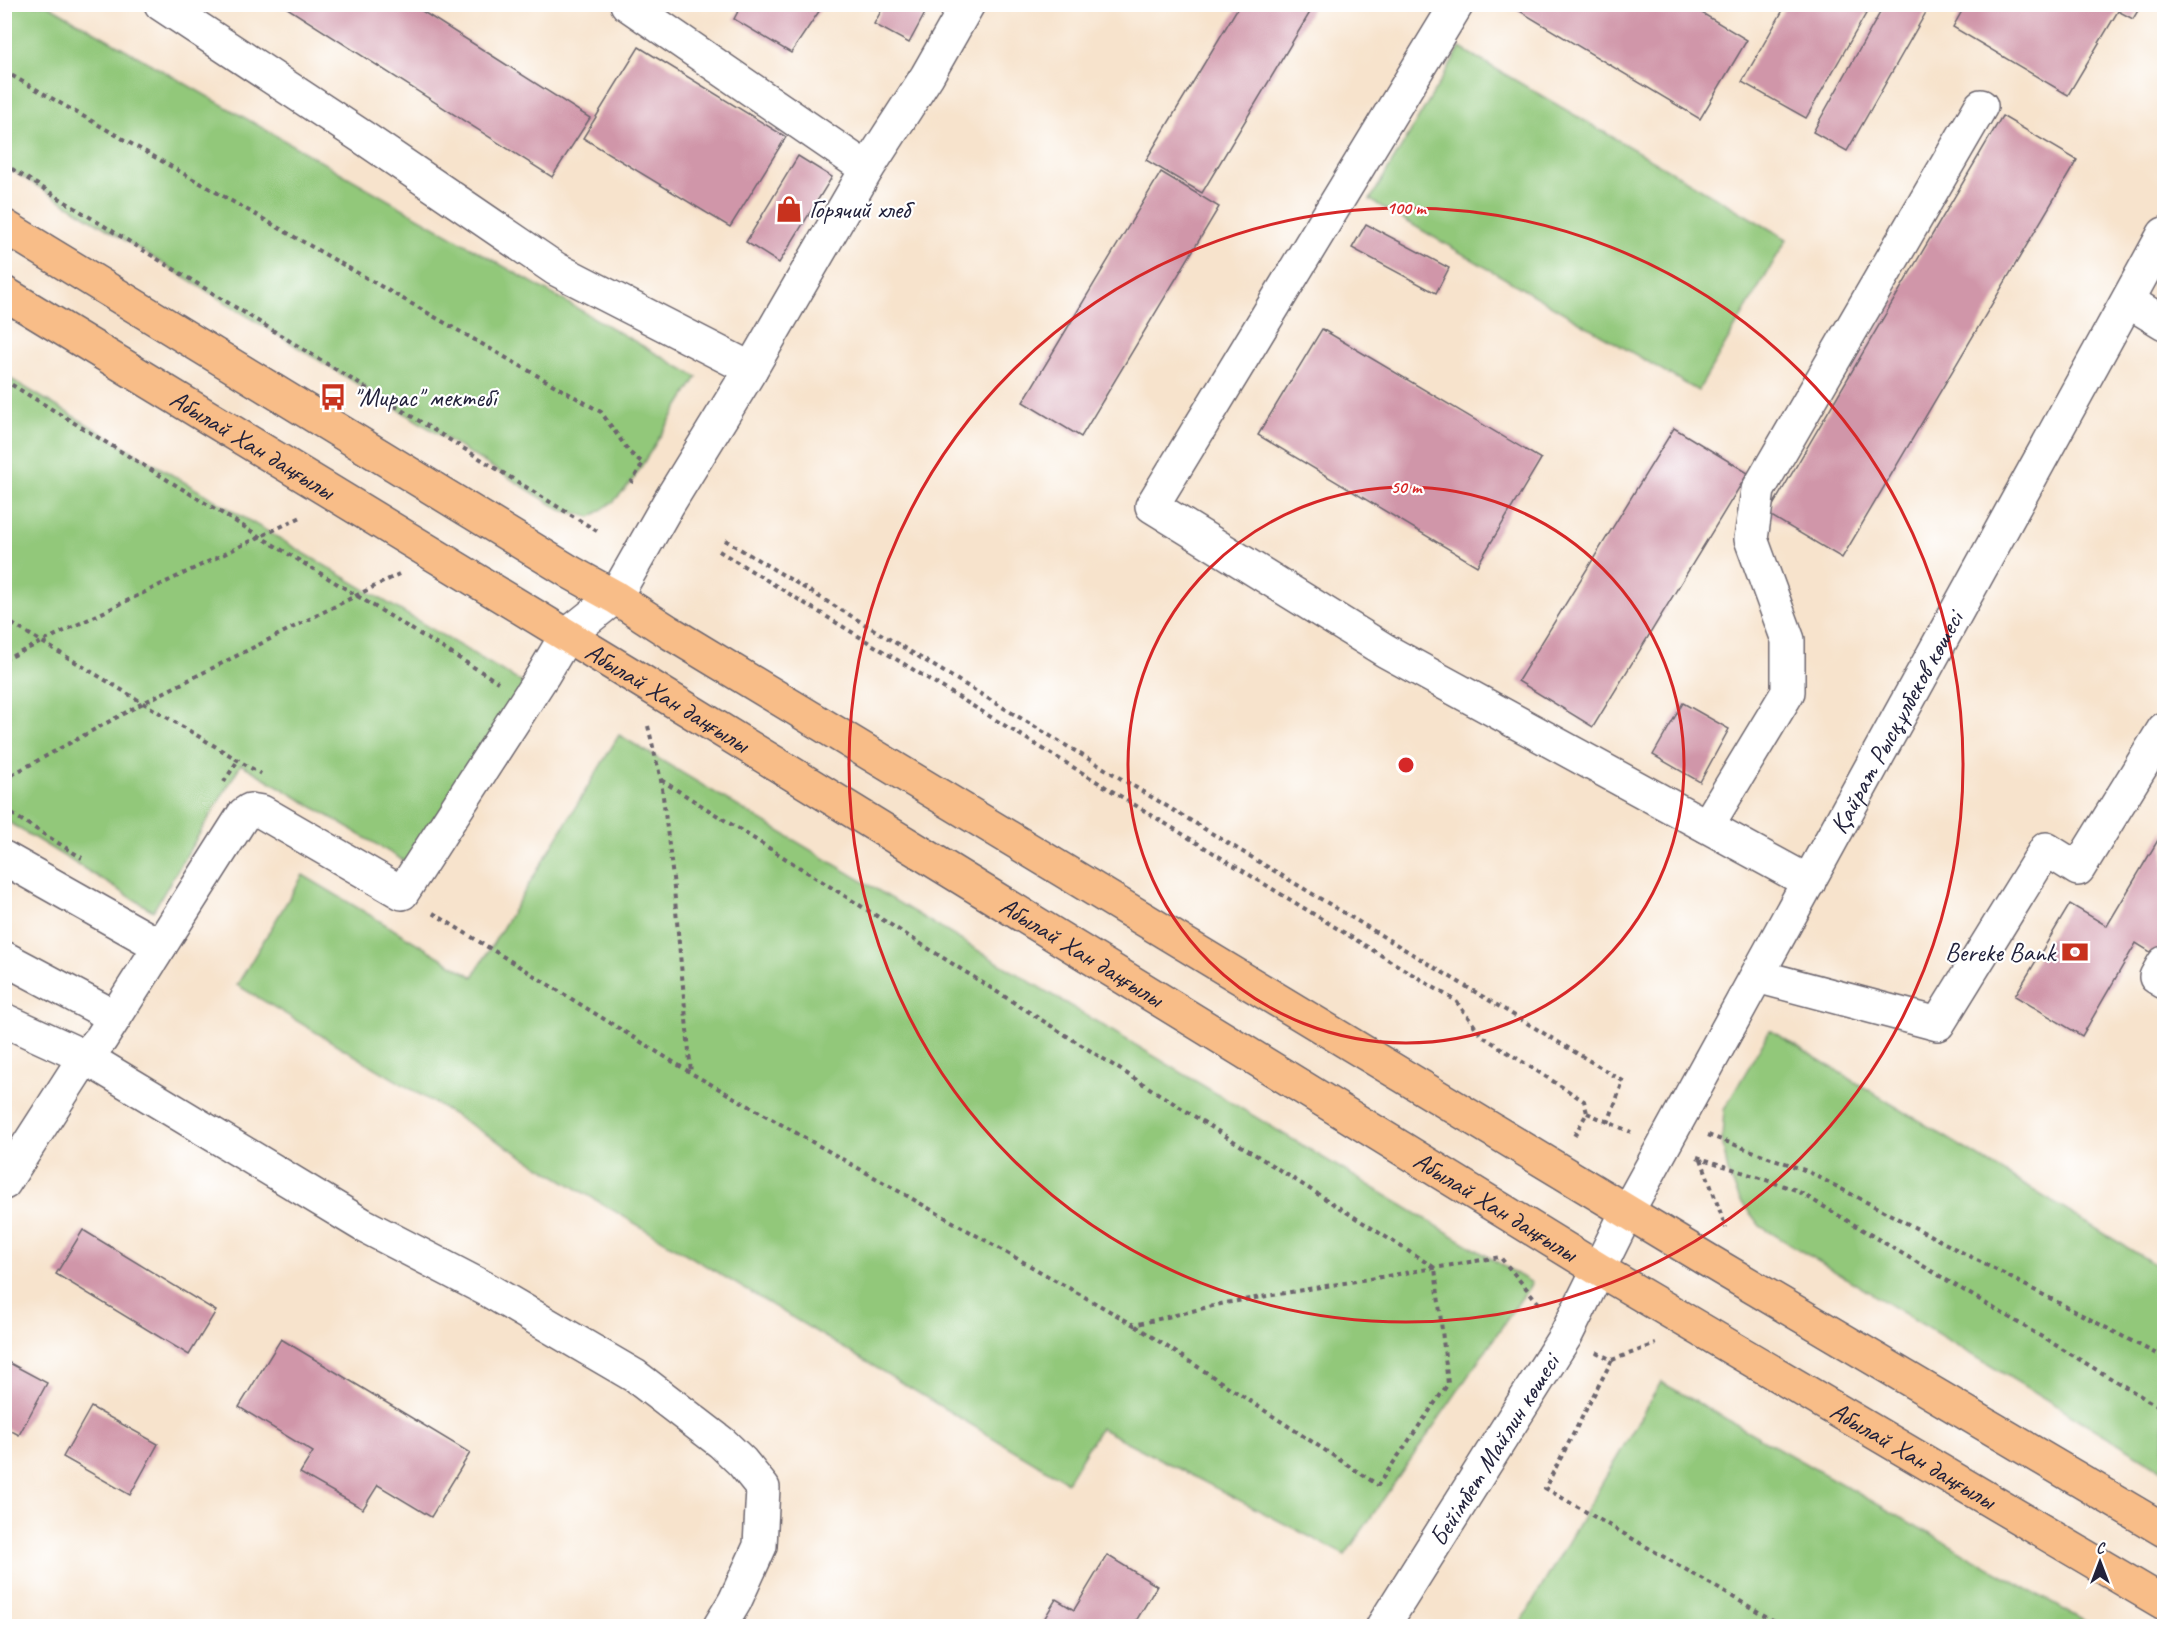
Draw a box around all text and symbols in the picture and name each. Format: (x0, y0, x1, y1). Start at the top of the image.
place label: Горячий хлеб (809, 193, 915, 226)
shop icon: Горячий хлеб (774, 194, 804, 224)
text: 100 m (1387, 197, 1427, 219)
place label: "Мирас" мектебі (353, 381, 500, 414)
street label: Абылай Хан даңғылы (164, 382, 343, 508)
bus stop icon: "Мирас" мектебі (318, 382, 348, 412)
text: 50 m (1391, 476, 1423, 498)
street label: Қайрат Рысқұлбеков көшесі (1822, 602, 1972, 839)
street label: Абылай Хан даңғылы (580, 634, 758, 761)
centre of rings (1396, 755, 1416, 775)
street label: Абылай Хан даңғылы (994, 889, 1172, 1016)
place label: Bereke Bank (1945, 936, 2058, 969)
bank icon: Bereke Bank (2060, 937, 2090, 967)
street label: Абылай Хан даңғылы (1408, 1143, 1586, 1270)
street label: Бейімбет Майлин көшесі (1421, 1345, 1568, 1552)
street label: Абылай Хан даңғылы (1825, 1393, 2004, 1518)
north arrow (2070, 1532, 2130, 1592)
text: С (2096, 1538, 2106, 1558)

